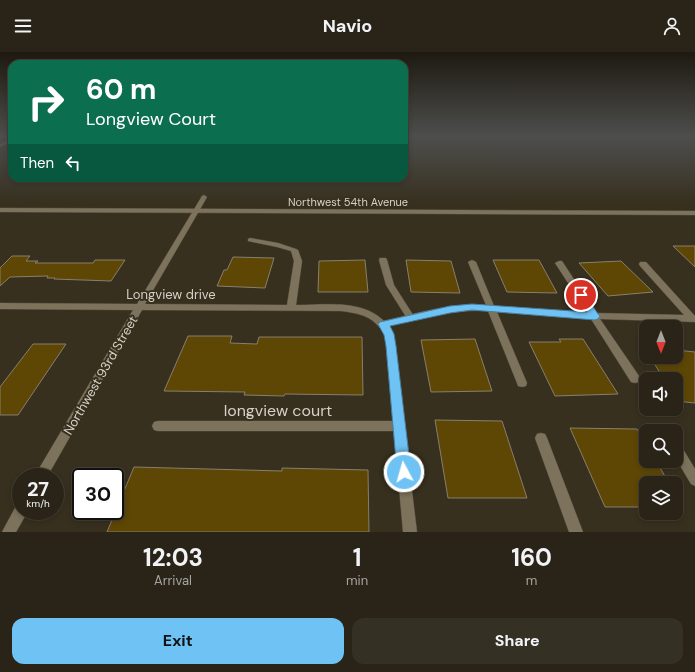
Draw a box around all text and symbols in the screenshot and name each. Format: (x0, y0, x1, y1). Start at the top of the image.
text: Navio (323, 14, 372, 38)
icon: menu (12, 15, 34, 37)
icon: person (661, 15, 683, 37)
text: 60 m (86, 71, 156, 108)
icon: right (20, 76, 72, 128)
text: Longview Court (86, 107, 216, 131)
icon: left (62, 152, 84, 174)
text: Then (20, 153, 54, 173)
street label: Northwest 54th Avenue (288, 195, 408, 209)
pin (564, 278, 598, 312)
icon: arrive (570, 284, 592, 306)
street label: Longview drive (126, 286, 216, 303)
street label: Northwest 93rd Street (59, 313, 141, 438)
north arrow (639, 320, 683, 364)
map controls (639, 320, 683, 520)
button: sound (639, 372, 683, 416)
street label: longview court (224, 400, 332, 421)
button: search (639, 424, 683, 468)
position arrow (383, 451, 425, 493)
speed limit sign: 30 (72, 468, 124, 520)
text: 27 (27, 476, 49, 502)
button: layers (639, 476, 683, 520)
text: km/h (26, 497, 50, 510)
text: 12:03 (143, 542, 203, 573)
text: 1 (353, 542, 361, 573)
text: 160 (511, 542, 552, 573)
text: Arrival (154, 572, 192, 589)
text: min (346, 572, 368, 589)
text: m (526, 572, 537, 589)
button: Exit (12, 618, 344, 664)
button: Share (352, 618, 683, 664)

